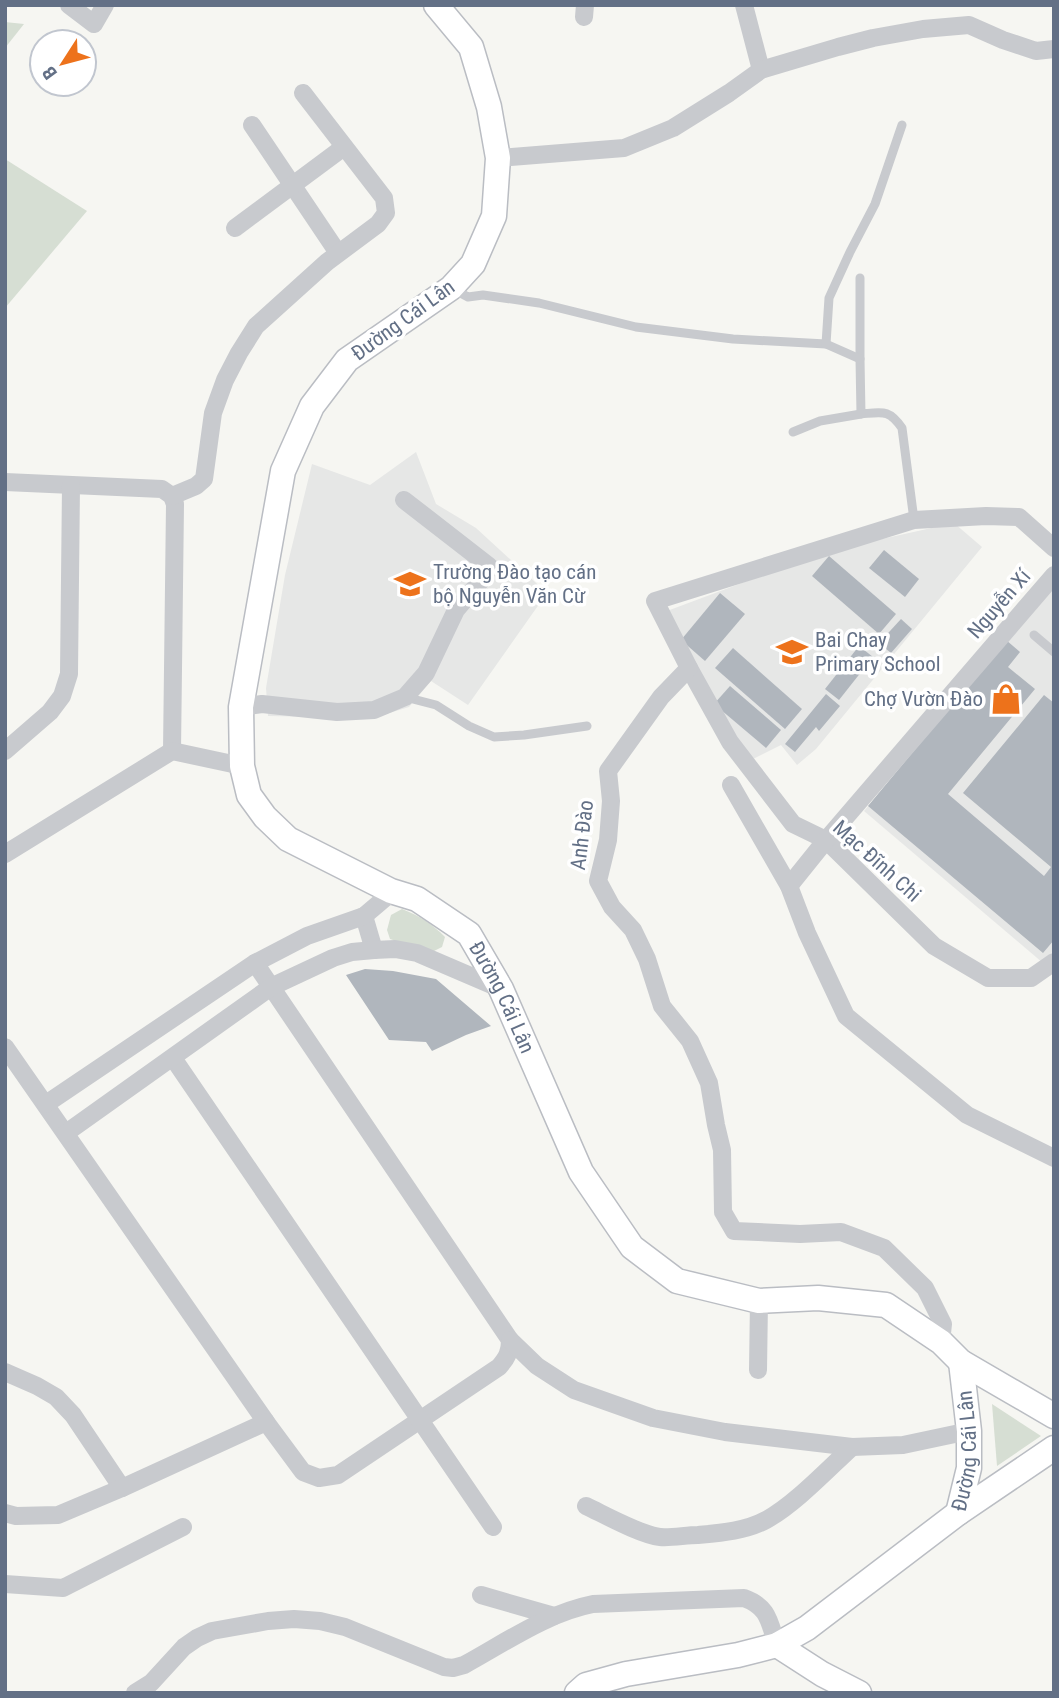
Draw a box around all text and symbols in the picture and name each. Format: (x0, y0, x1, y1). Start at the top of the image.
north arrow (28, 28, 98, 98)
text: B (37, 62, 62, 84)
street label: Đường Cái Lân (347, 275, 459, 365)
place label: Trường Đào tạo cán bộ Nguyễn Văn Cừ (433, 560, 596, 608)
street label: Nguyễn Xí (963, 564, 1036, 643)
school or university icon: Trường Đào tạo cán bộ Nguyễn Văn Cừ (393, 567, 427, 601)
place label: Bai Chay Primary School (815, 628, 941, 676)
school or university icon: Bai Chay Primary School (775, 635, 809, 669)
shop icon: Chợ Vườn Đào (989, 682, 1023, 716)
place label: Chợ Vườn Đào (864, 687, 983, 711)
street label: Anh Đào (566, 799, 598, 871)
street label: Mạc Đĩnh Chi (828, 815, 926, 907)
street label: Đường Cái Lân (464, 937, 540, 1057)
street label: Đường Cái Lân (947, 1389, 981, 1514)

